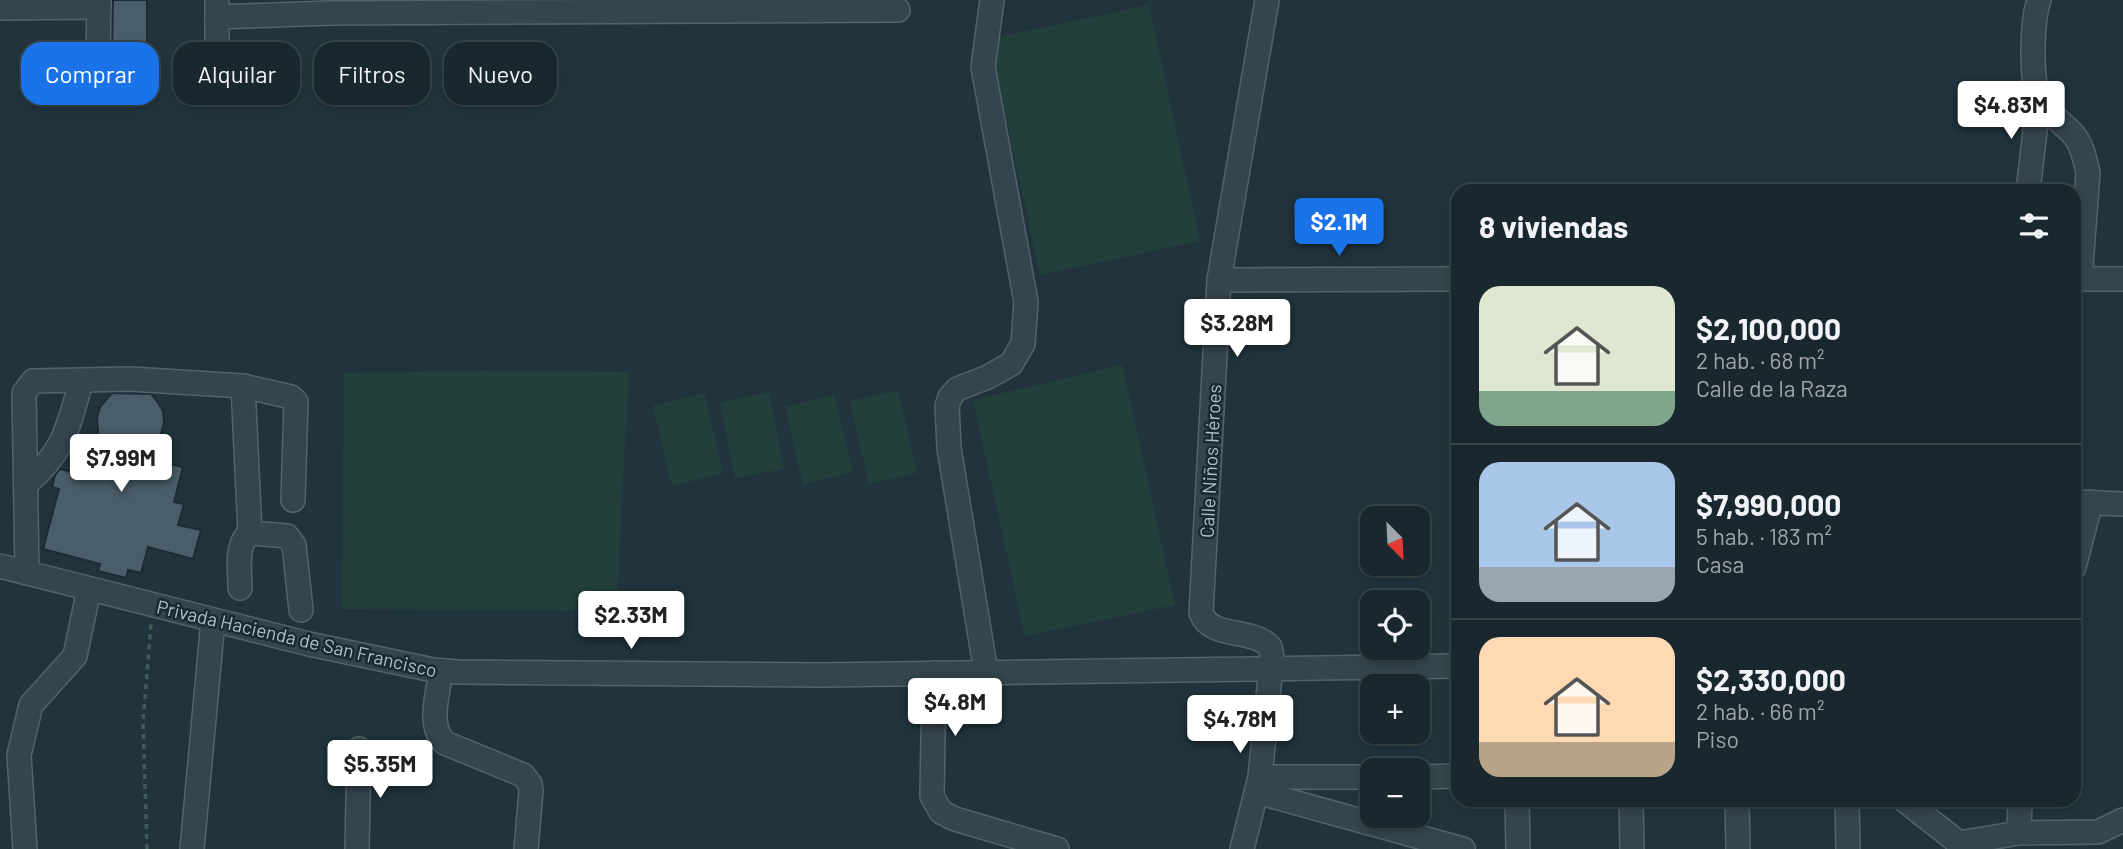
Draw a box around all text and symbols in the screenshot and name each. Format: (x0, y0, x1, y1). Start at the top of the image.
chip: Comprar (21, 42, 159, 105)
chip: Alquilar (173, 42, 300, 105)
chip: Filtros (314, 42, 430, 105)
chip: Nuevo (444, 42, 557, 105)
pin: $4.83M (1954, 82, 2068, 141)
text: $4.83M (1974, 90, 2048, 118)
pin: $2.1M (1290, 198, 1388, 258)
text: $2.1M (1311, 207, 1367, 235)
icon: filters (2015, 207, 2053, 245)
text: 8 viviendas (1479, 208, 1628, 244)
pin: $3.28M (1180, 300, 1294, 359)
text: $3.28M (1200, 308, 1274, 336)
text: $2,100,000 (1696, 310, 1841, 346)
icon: home (1535, 314, 1619, 398)
text: 2 hab. · 68 m² (1696, 346, 1825, 374)
text: Calle de la Raza (1696, 374, 1848, 402)
street label: Calle Niños Héroes (1194, 384, 1226, 538)
pin: $7.99M (64, 434, 178, 494)
text: $7.99M (86, 443, 156, 471)
text: $7,990,000 (1696, 486, 1841, 522)
icon: home (1535, 490, 1619, 574)
north arrow (1360, 506, 1430, 576)
map controls (1360, 506, 1430, 828)
text: 5 hab. · 183 m² (1696, 522, 1832, 550)
text: Casa (1696, 550, 1744, 578)
button: locate (1360, 590, 1430, 660)
pin: $2.33M (574, 592, 688, 651)
street label: Privada Hacienda de San Francisco (155, 595, 439, 681)
text: $2.33M (594, 600, 668, 628)
text: $2,330,000 (1696, 661, 1846, 697)
icon: home (1535, 665, 1619, 749)
button: + (1360, 674, 1430, 744)
pin: $4.8M (906, 678, 1004, 738)
text: $4.8M (924, 687, 986, 715)
pin: $4.78M (1183, 696, 1297, 755)
text: 2 hab. · 66 m² (1696, 697, 1824, 725)
text: $4.78M (1203, 704, 1277, 732)
text: Piso (1696, 725, 1739, 753)
pin: $5.35M (323, 740, 437, 800)
text: $5.35M (343, 749, 417, 777)
button: − (1360, 758, 1430, 828)

